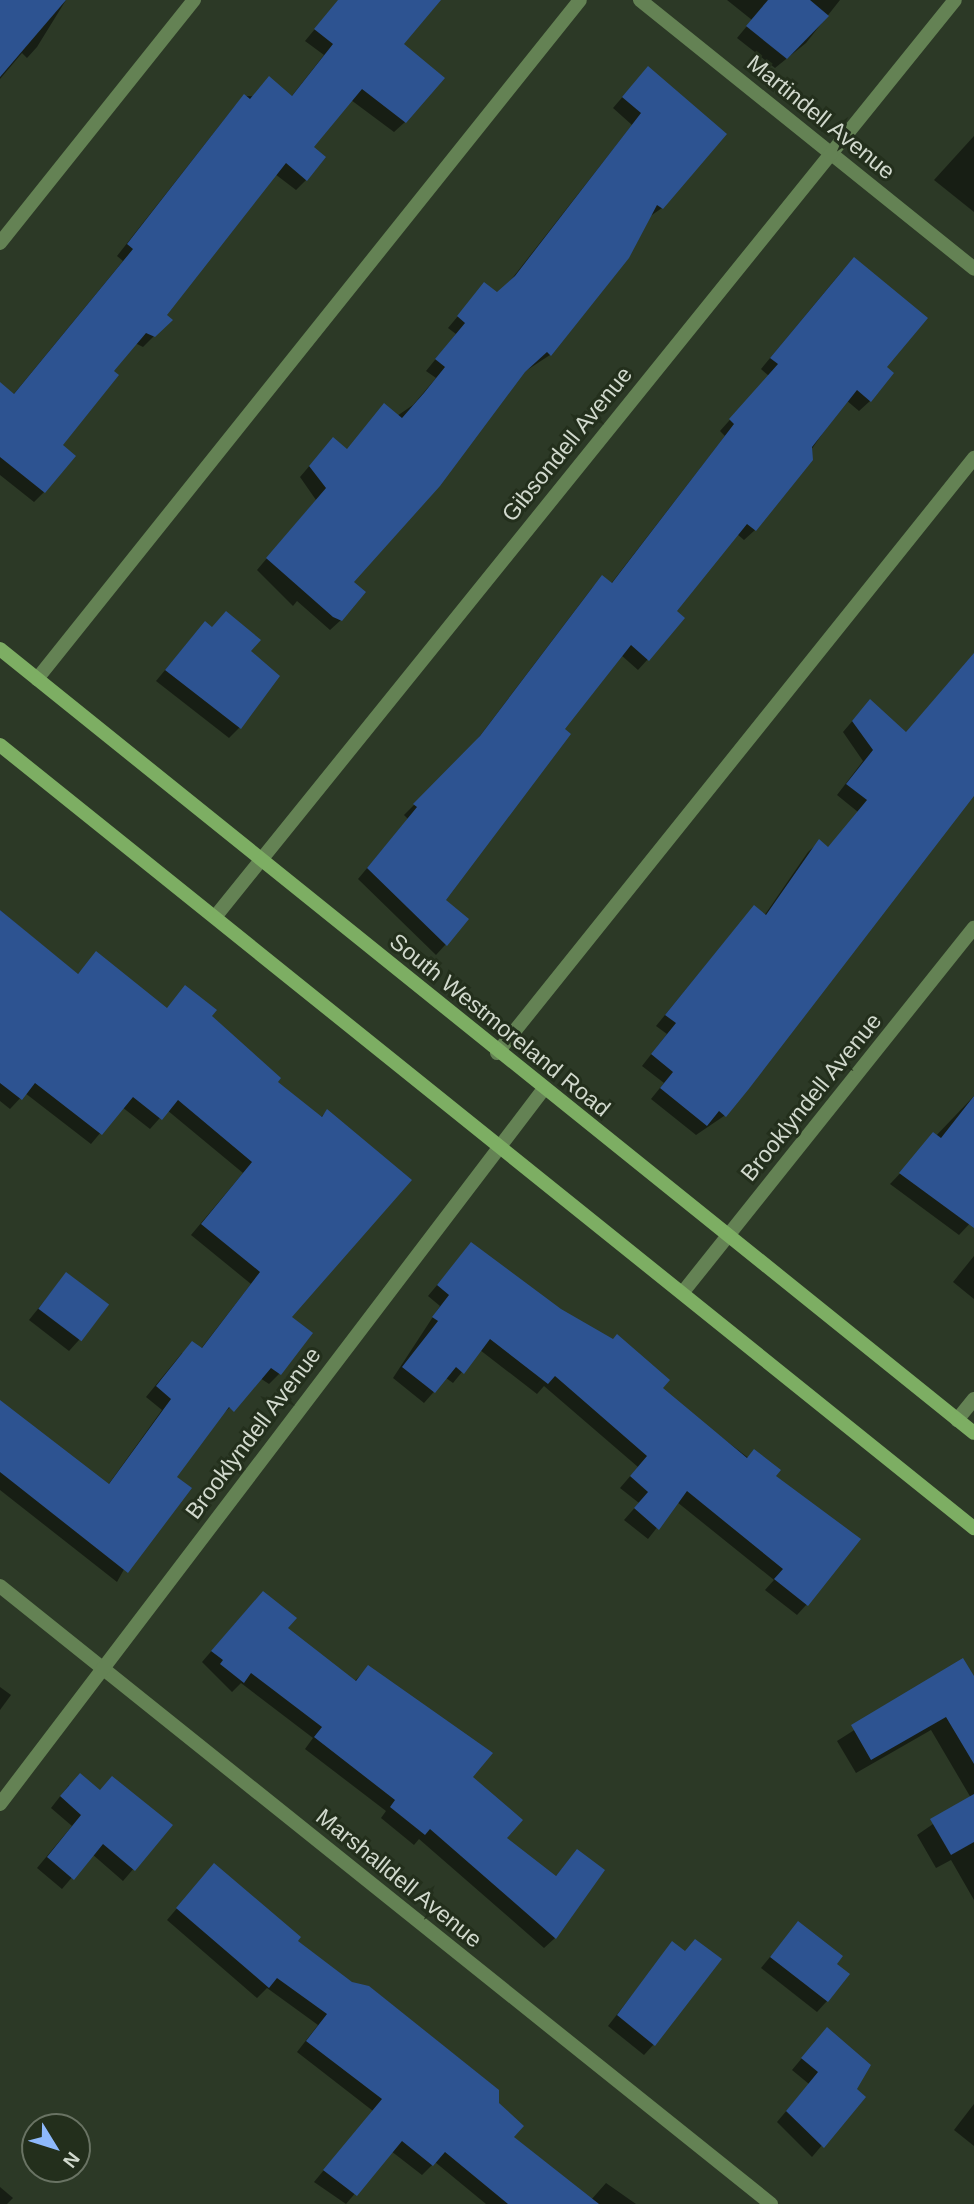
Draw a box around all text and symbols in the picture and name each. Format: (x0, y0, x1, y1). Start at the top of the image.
street label: Martindell Avenue (741, 48, 901, 186)
street label: Gibsondell Avenue (496, 360, 638, 528)
street label: South Westmoreland Road (384, 928, 616, 1122)
street label: Brooklyndell Avenue (734, 1007, 888, 1187)
street label: Brooklyndell Avenue (179, 1341, 327, 1525)
street label: Marshalldell Avenue (310, 1802, 488, 1954)
north arrow (21, 2113, 91, 2183)
text: N (59, 2148, 84, 2172)

